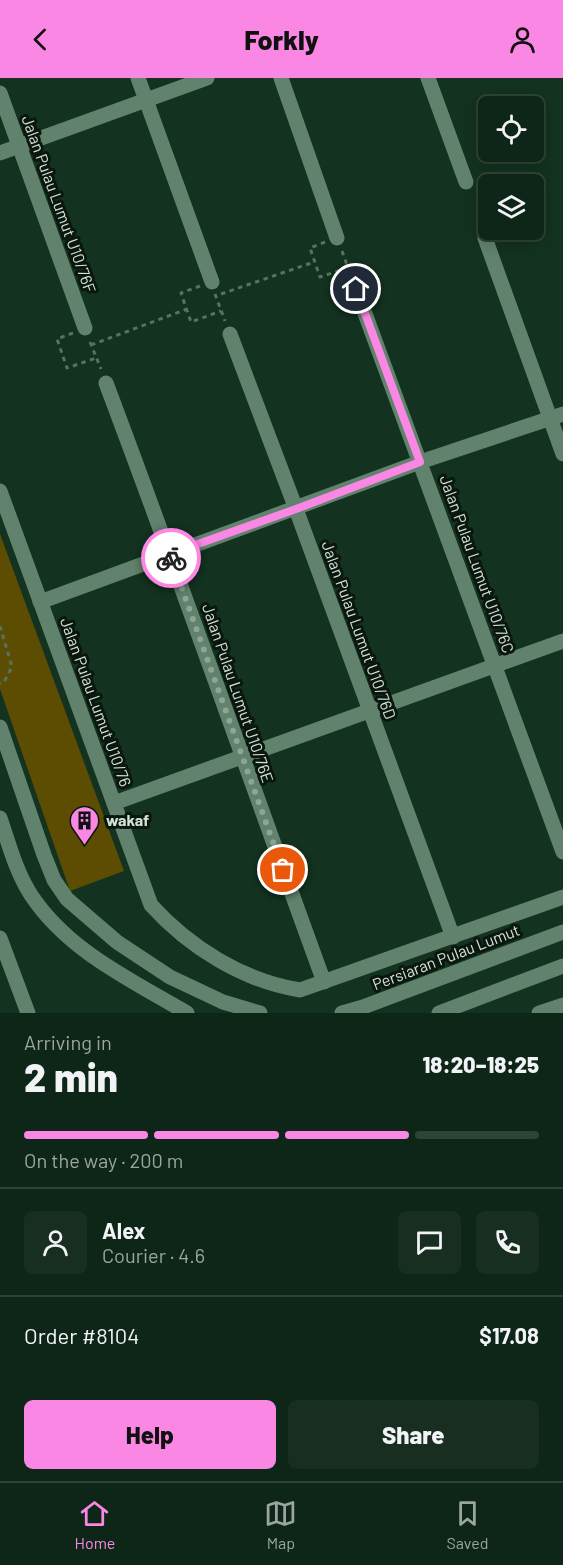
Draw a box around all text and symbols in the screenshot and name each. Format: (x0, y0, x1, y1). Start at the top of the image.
icon: back (24, 23, 57, 56)
text: Forkly (244, 23, 319, 55)
icon: person (506, 23, 539, 56)
map controls (478, 96, 544, 240)
button: locate (478, 96, 544, 162)
street label: Jalan Pulau Lumut U10/76F (18, 112, 100, 295)
button: layers (478, 174, 544, 240)
pin (330, 263, 381, 314)
icon: home (339, 272, 372, 305)
street label: Jalan Pulau Lumut U10/76C (436, 472, 519, 656)
courier (141, 528, 201, 588)
street label: Jalan Pulau Lumut U10/76D (318, 538, 401, 722)
icon: bike (155, 542, 188, 575)
street label: Jalan Pulau Lumut U10/76E (199, 601, 278, 785)
street label: Jalan Pulau Lumut U10/76 (57, 615, 136, 789)
building icon: wakaf (69, 804, 101, 846)
place label: wakaf (106, 810, 149, 829)
pin (257, 844, 308, 895)
icon: bag (266, 853, 299, 886)
street label: Persiaran Pulau Lumut (369, 920, 522, 993)
text: Arriving in (24, 1030, 112, 1054)
text: 18:20–18:25 (423, 1051, 539, 1077)
text: 2 min (24, 1053, 118, 1100)
text: On the way · 200 m (24, 1148, 183, 1172)
button: person (24, 1211, 87, 1274)
button: chat (398, 1211, 461, 1274)
button: phone (476, 1211, 539, 1274)
text: Alex (102, 1217, 145, 1243)
text: Courier · 4.6 (102, 1243, 205, 1267)
text: Order #8104 (24, 1322, 139, 1348)
text: $17.08 (479, 1322, 539, 1348)
button: Help (24, 1400, 276, 1469)
button: Share (288, 1400, 539, 1469)
tab: Home (75, 1497, 115, 1552)
tab: Map (264, 1497, 297, 1552)
tab: Saved (446, 1497, 488, 1552)

